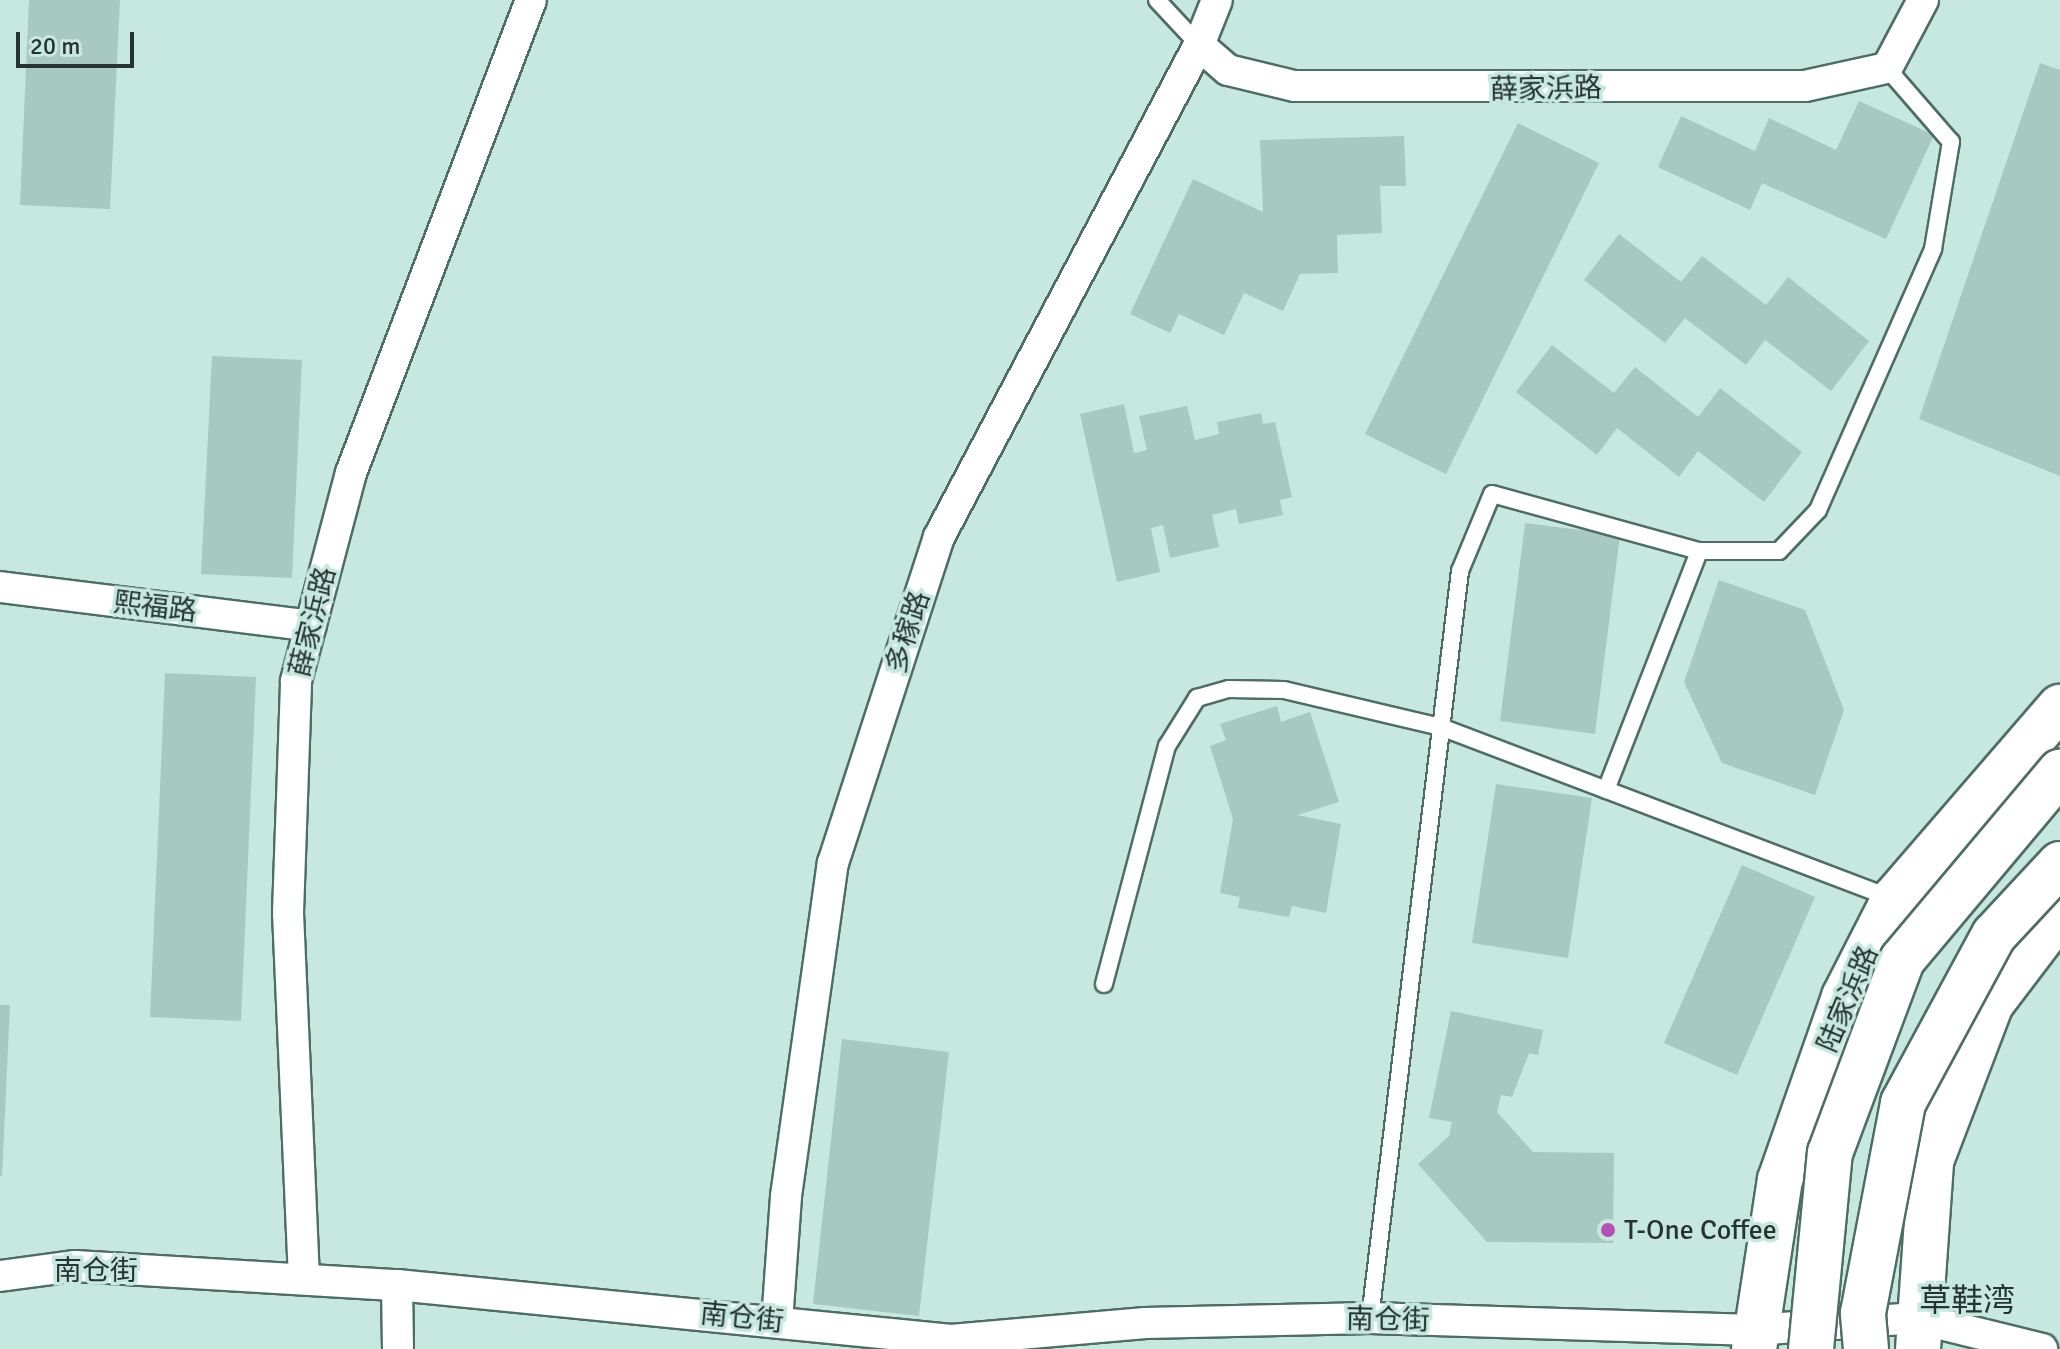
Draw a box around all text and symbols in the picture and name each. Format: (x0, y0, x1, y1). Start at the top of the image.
scale bar (20, 16, 138, 66)
text: 20 m (30, 31, 80, 61)
street label: 薛家浜路 (1490, 71, 1602, 107)
street label: 薛家浜路 (283, 564, 343, 680)
street label: 熙福路 (111, 585, 199, 629)
street label: 多稼路 (879, 587, 937, 677)
street label: 陆家浜路 (1811, 941, 1885, 1057)
place label: T-One Coffee (1624, 1213, 1777, 1247)
marker: T-One Coffee (1599, 1221, 1617, 1239)
street label: 南仓街 (54, 1254, 138, 1288)
district label: 草鞋湾 (1919, 1282, 2015, 1320)
street label: 南仓街 (698, 1297, 786, 1339)
street label: 南仓街 (1346, 1302, 1430, 1338)

